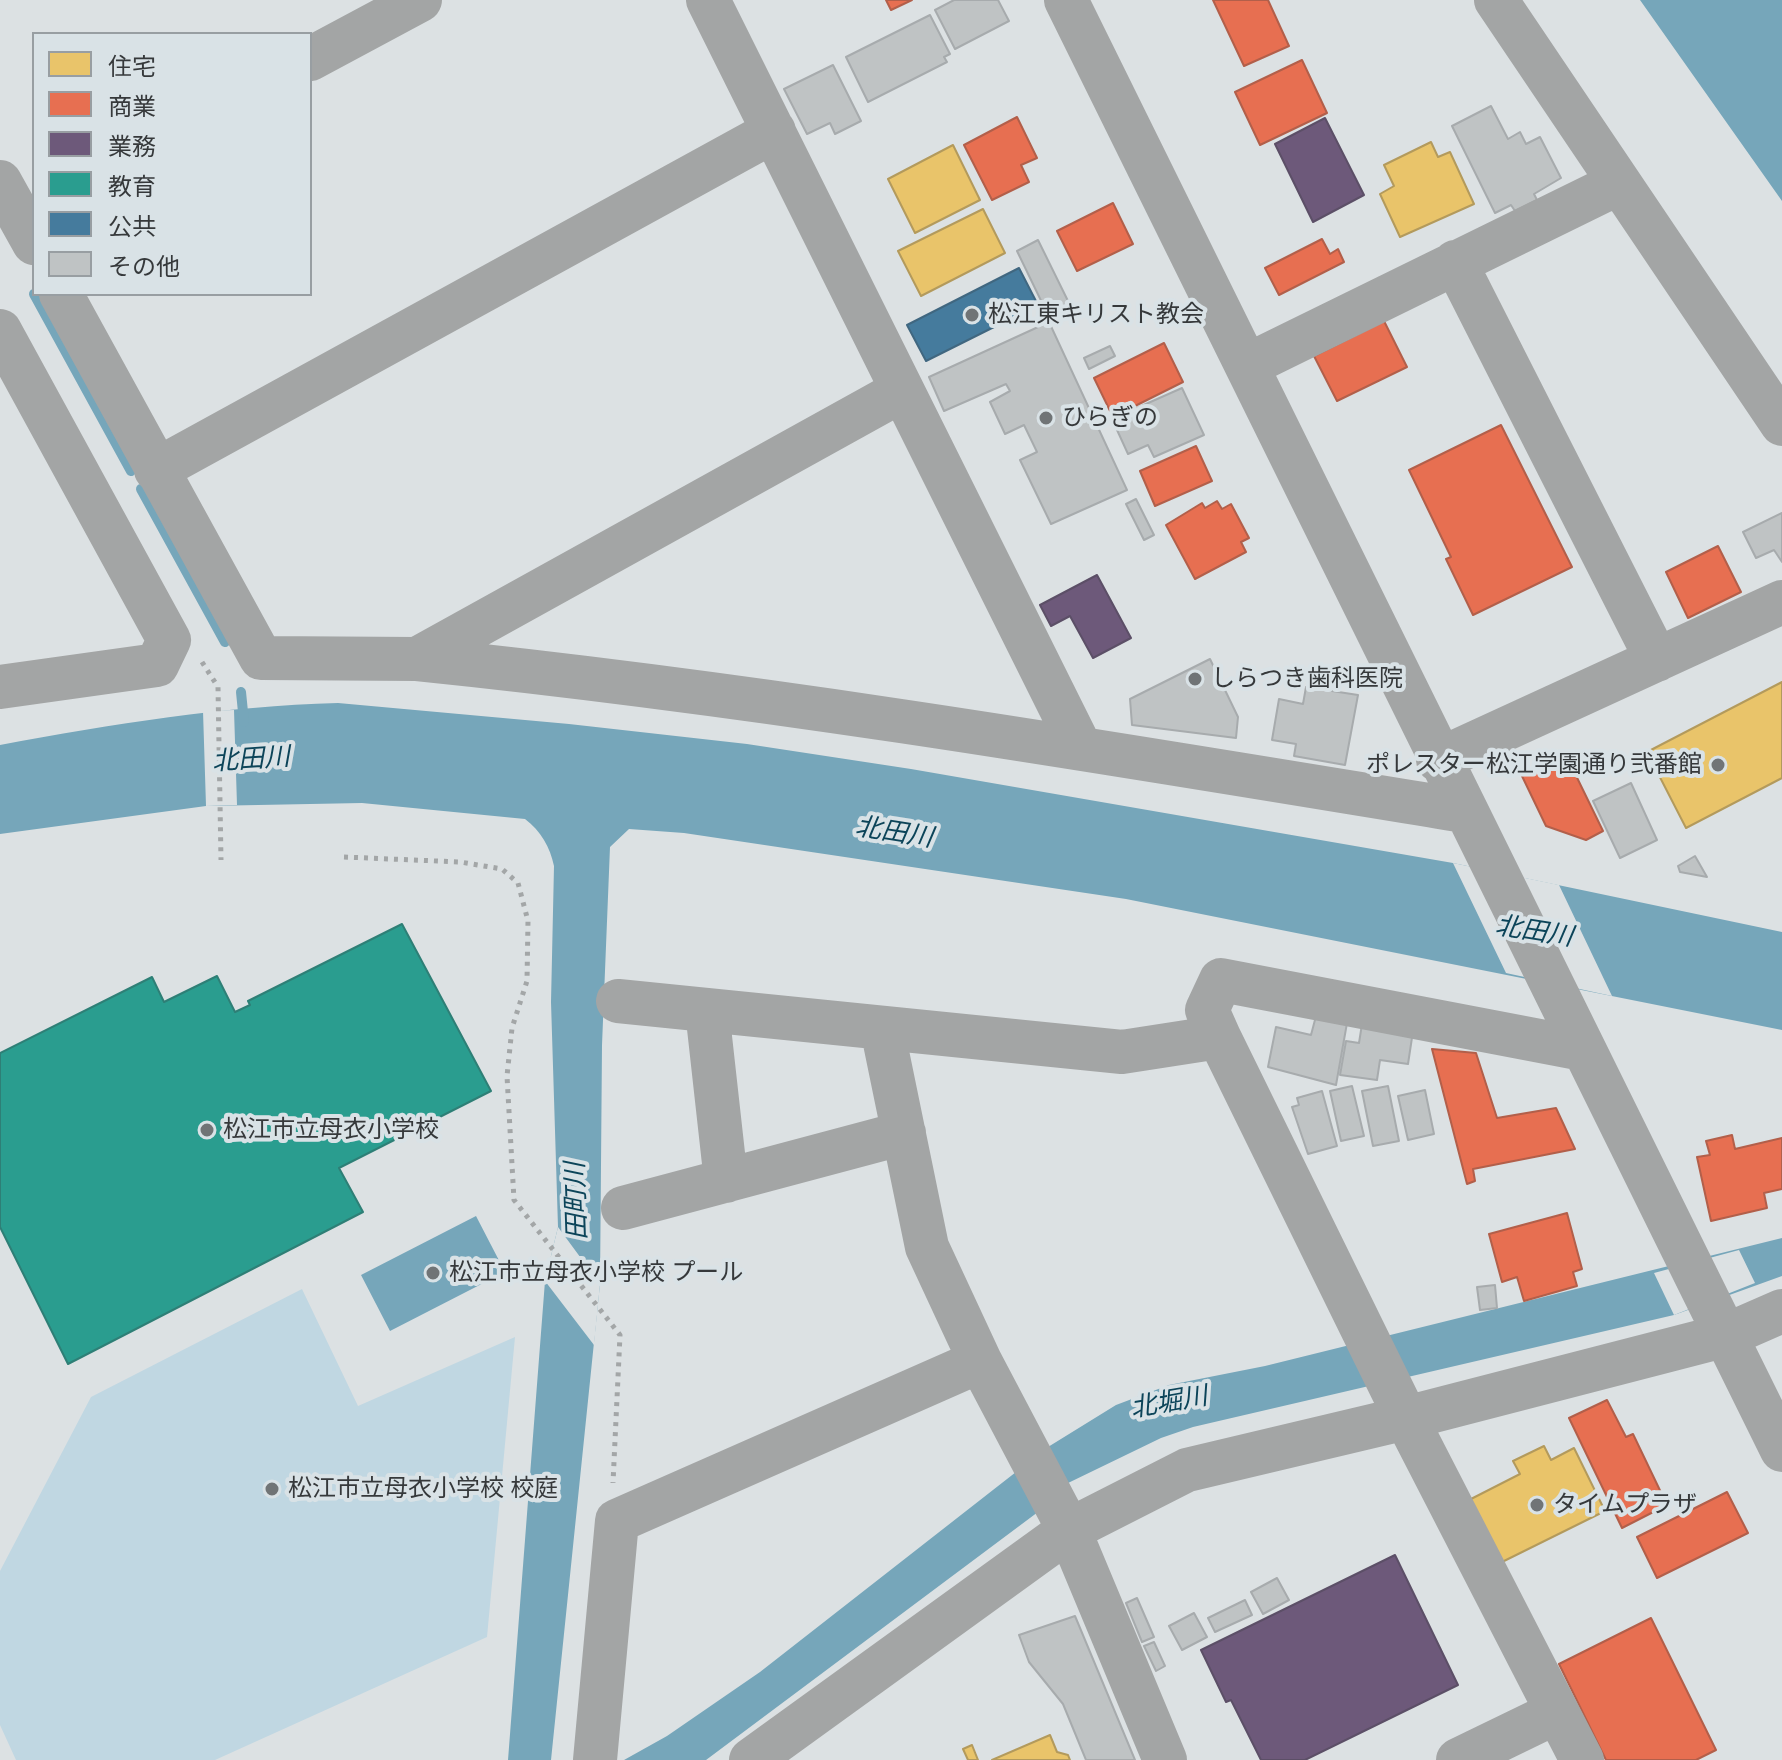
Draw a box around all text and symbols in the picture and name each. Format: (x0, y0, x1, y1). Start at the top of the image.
legend (32, 32, 312, 296)
text: 住宅 (108, 49, 156, 82)
text: 商業 (108, 89, 156, 122)
text: 業務 (108, 129, 156, 162)
text: 教育 (108, 169, 156, 202)
text: 公共 (108, 209, 156, 242)
text: その他 (108, 249, 180, 282)
place label: 松江東キリスト教会 (988, 301, 1204, 329)
marker: 松江東キリスト教会 (963, 306, 981, 324)
place label: ひらぎの (1062, 404, 1158, 432)
marker: ひらぎの (1037, 409, 1055, 427)
place label: しらつき歯科医院 (1211, 665, 1403, 693)
marker: しらつき歯科医院 (1186, 670, 1204, 688)
water label: 北田川 (211, 742, 291, 778)
place label: ポレスター松江学園通り弐番館 (1366, 751, 1702, 779)
marker: ポレスター松江学園通り弐番館 (1709, 756, 1727, 774)
water label: 北田川 (853, 811, 935, 855)
water label: 北田川 (1493, 910, 1575, 954)
place label: 松江市立母衣小学校 (223, 1116, 439, 1144)
marker: 松江市立母衣小学校 (198, 1121, 216, 1139)
water label: 田町川 (560, 1161, 594, 1241)
place label: 松江市立母衣小学校 プール (449, 1259, 743, 1287)
marker: 松江市立母衣小学校 プール (424, 1264, 442, 1282)
water label: 北堀川 (1128, 1381, 1210, 1425)
place label: 松江市立母衣小学校 校庭 (288, 1475, 558, 1503)
marker: 松江市立母衣小学校 校庭 (263, 1480, 281, 1498)
place label: タイムプラザ (1553, 1491, 1697, 1519)
marker: タイムプラザ (1528, 1496, 1546, 1514)

